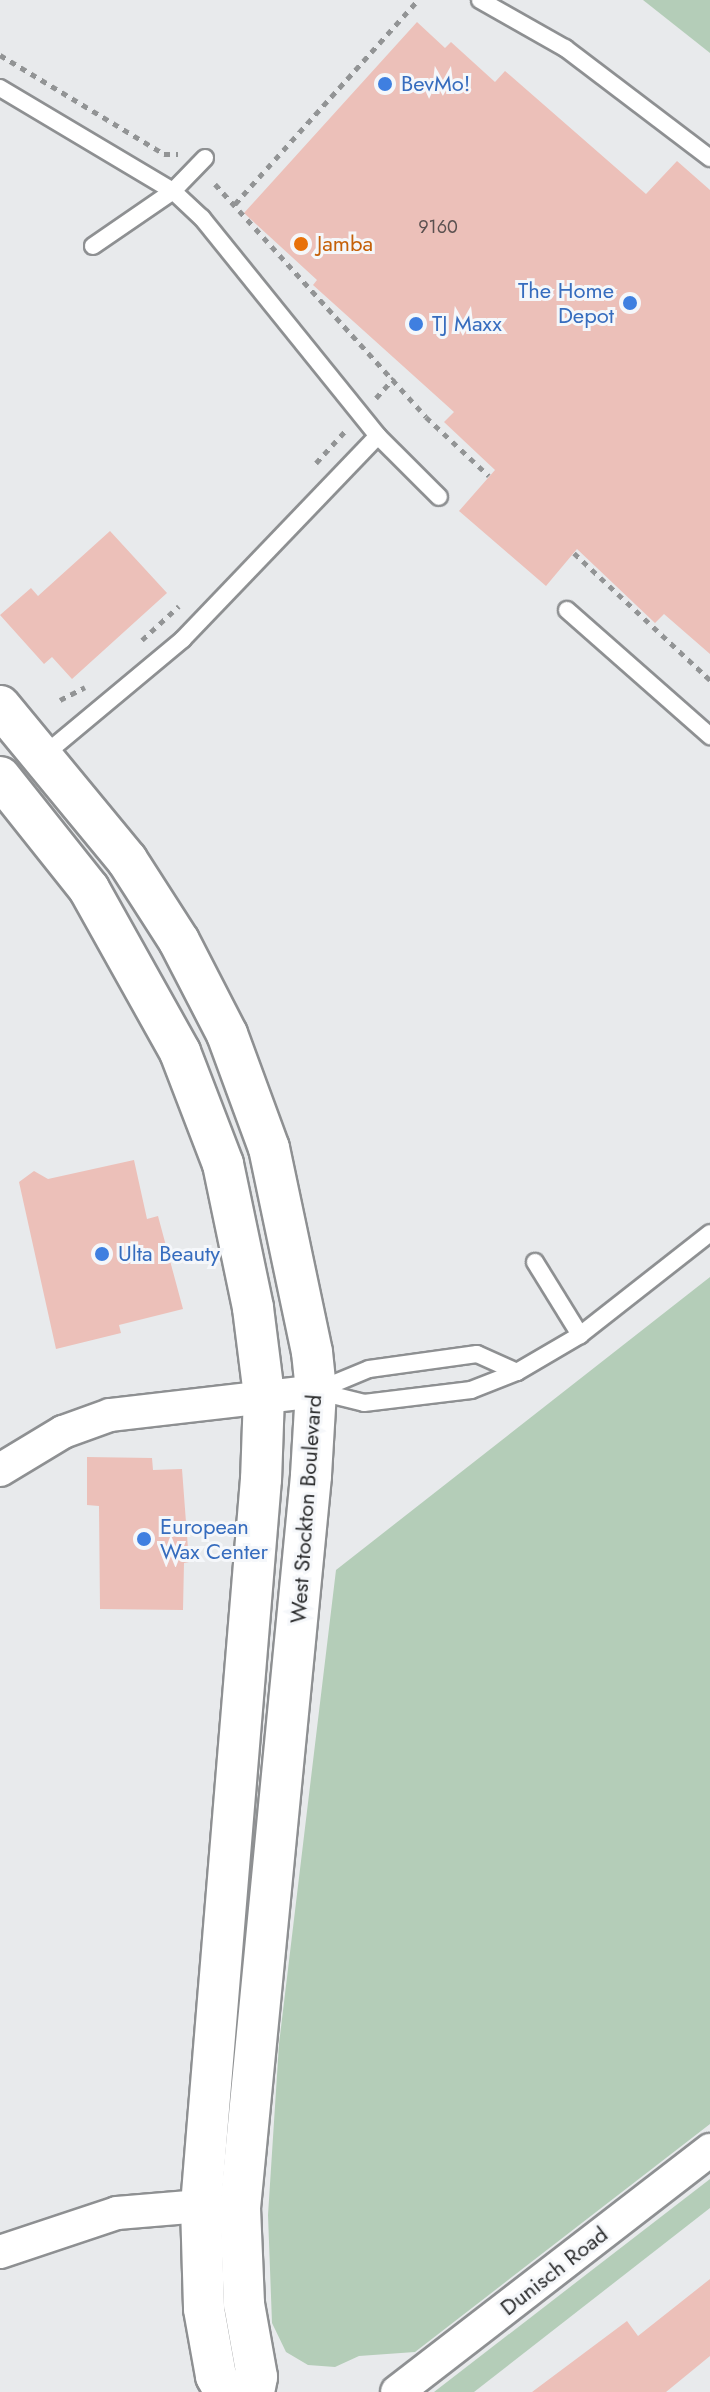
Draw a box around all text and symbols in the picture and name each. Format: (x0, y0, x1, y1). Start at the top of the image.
place label: BevMo! (401, 71, 470, 97)
marker: BevMo! (376, 75, 394, 93)
house number: 9160 (418, 216, 458, 238)
place label: Jamba (317, 231, 373, 257)
marker: Jamba (292, 235, 310, 253)
place label: The Home Depot (518, 277, 614, 328)
marker: The Home Depot (621, 294, 639, 312)
place label: TJ Maxx (432, 311, 502, 337)
marker: TJ Maxx (407, 315, 425, 333)
place label: Ulta Beauty (118, 1241, 220, 1267)
marker: Ulta Beauty (93, 1245, 111, 1263)
street label: West Stockton Boulevard (285, 1394, 327, 1624)
place label: European Wax Center (160, 1513, 268, 1564)
marker: European Wax Center (135, 1530, 153, 1548)
street label: Dunisch Road (495, 2221, 613, 2321)

